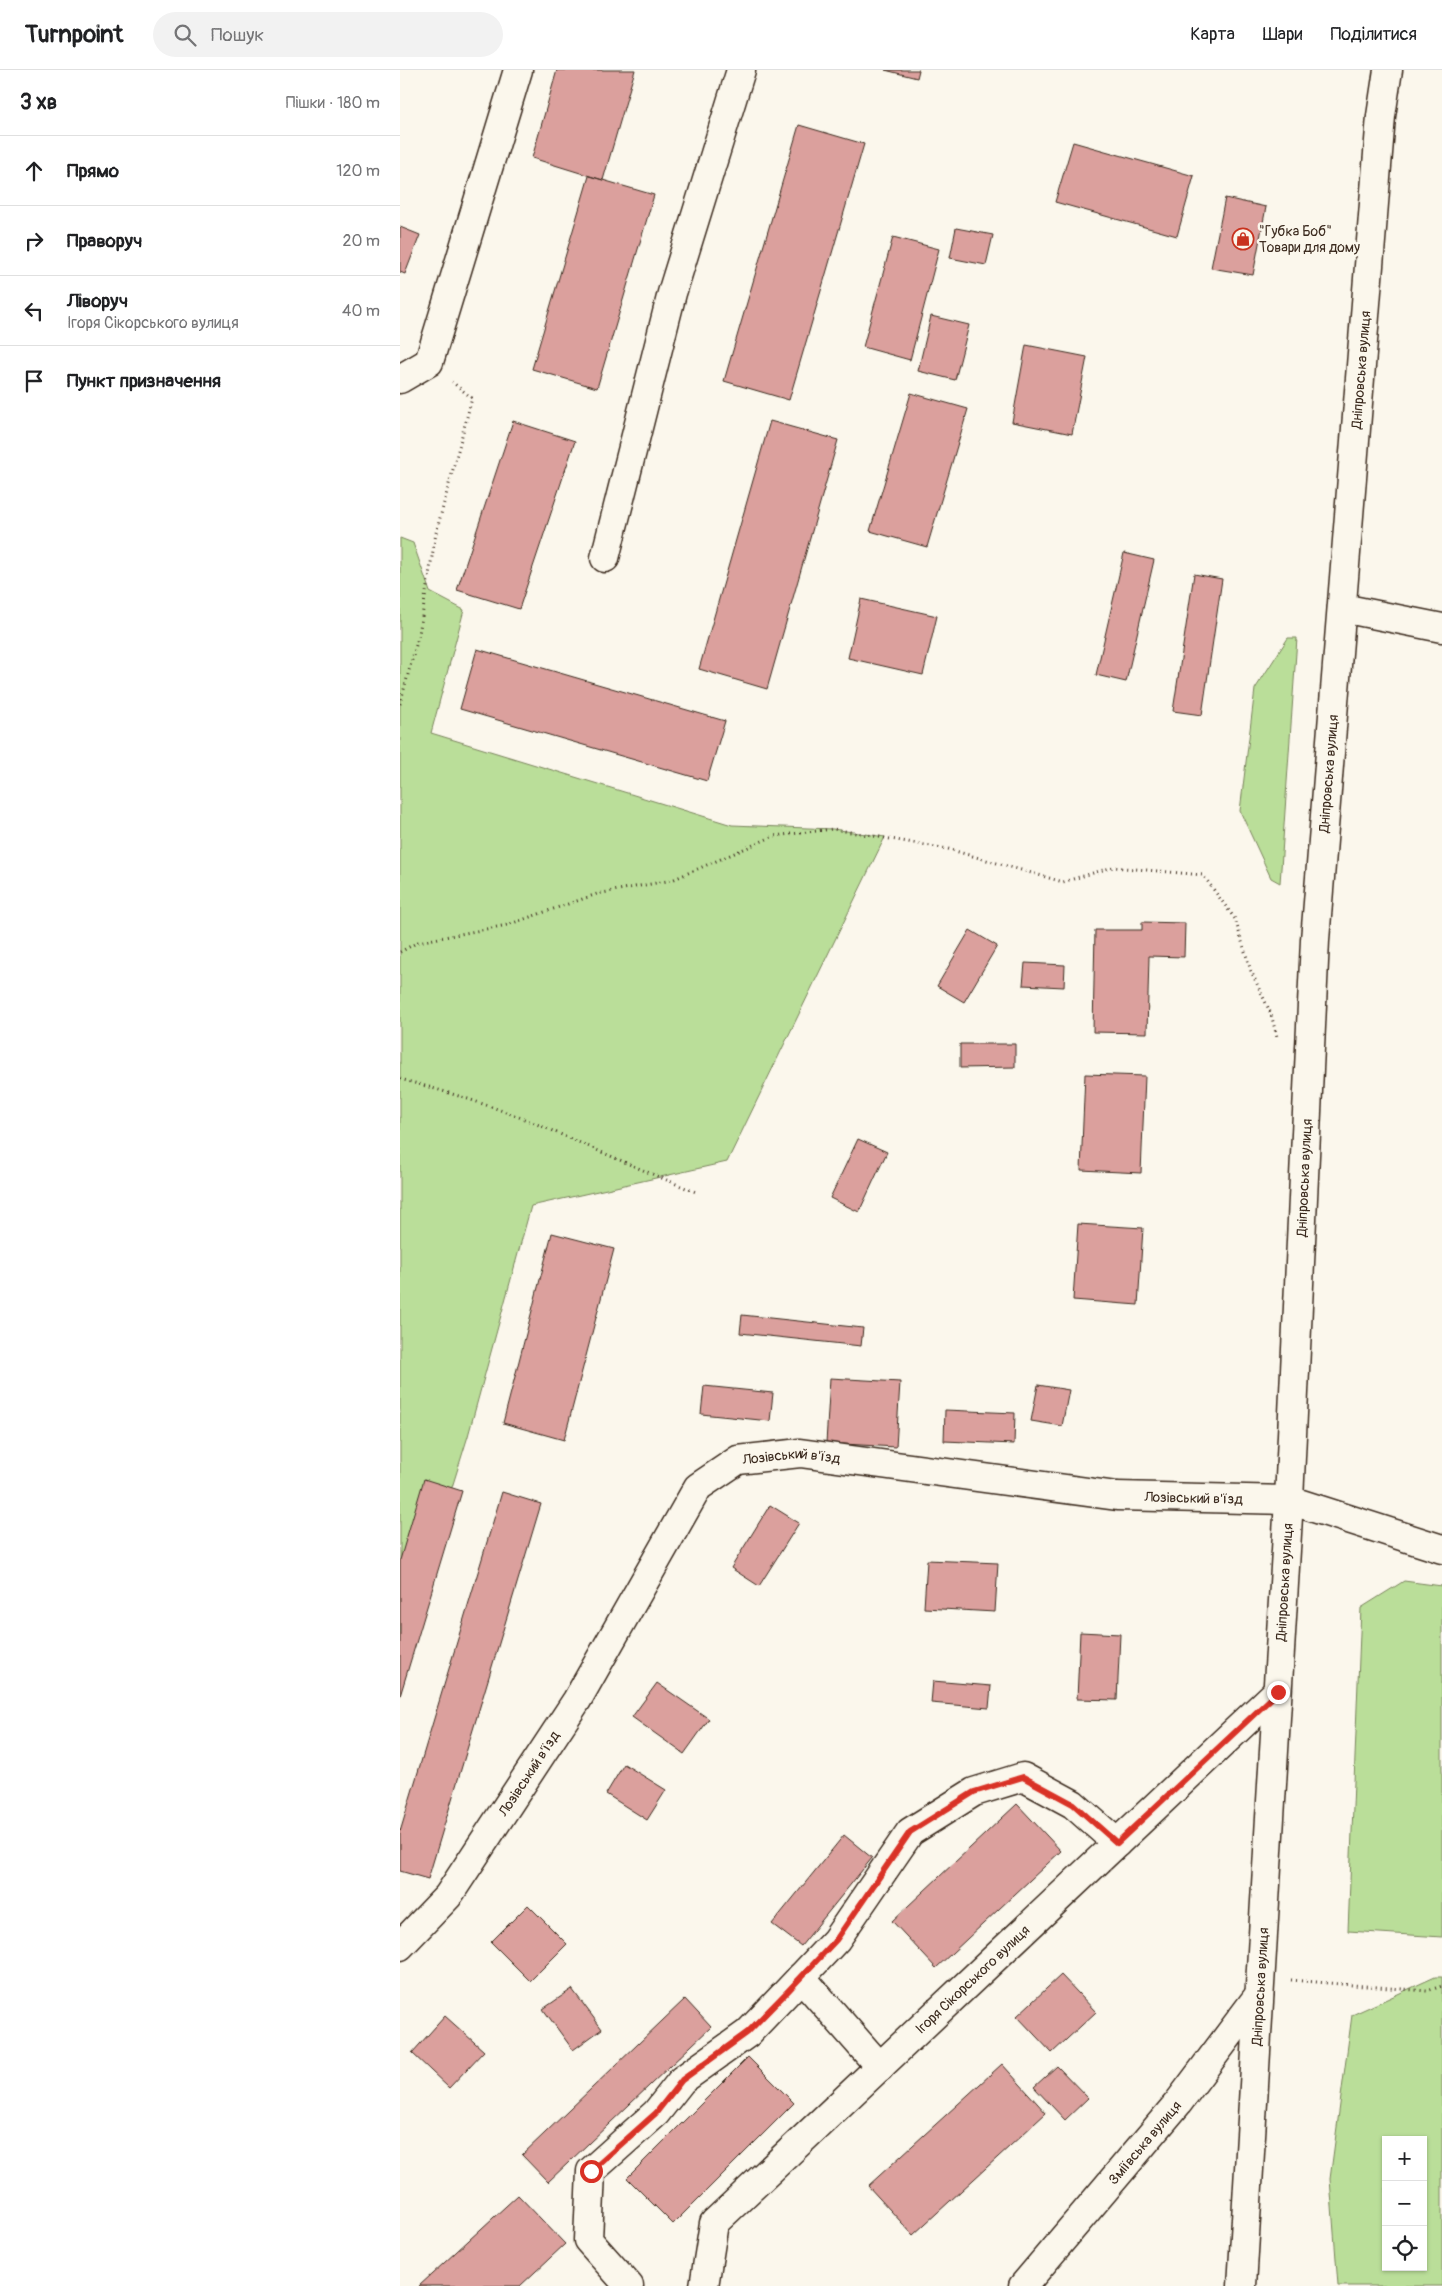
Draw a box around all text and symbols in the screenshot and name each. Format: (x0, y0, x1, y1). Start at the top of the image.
search box (153, 12, 503, 57)
text: Turnpoint (25, 20, 123, 49)
icon: search (171, 21, 199, 49)
text: Пошук (211, 23, 264, 47)
text: Карта (1190, 23, 1235, 46)
text: Шари (1263, 23, 1302, 46)
text: Поділитися (1330, 23, 1417, 46)
text: 3 хв (20, 89, 57, 116)
text: Пішки · 180 m (286, 93, 380, 113)
icon: ahead (20, 157, 48, 185)
text: Прямо (67, 159, 119, 183)
text: 120 m (336, 161, 380, 181)
place label: "Губка Боб" Товари для дому (1259, 223, 1360, 256)
icon: right (20, 227, 48, 255)
shop icon: "Губка Боб" Товари для дому (1231, 227, 1255, 251)
text: Праворуч (67, 229, 142, 253)
text: 20 m (342, 231, 380, 251)
text: Ліворуч (67, 289, 128, 313)
icon: left (20, 297, 48, 325)
text: 40 m (342, 301, 380, 321)
street label: Дніпровська вулиця (1347, 310, 1374, 430)
text: Ігоря Сікорського вулиця (67, 313, 239, 333)
icon: arrive (20, 367, 48, 395)
text: Пункт призначення (67, 369, 221, 393)
street label: Дніпровська вулиця (1315, 714, 1342, 834)
street label: Дніпровська вулиця (1293, 1118, 1315, 1238)
street label: Лозівський в'їзд (741, 1444, 842, 1468)
street label: Лозівський в'їзд (1143, 1488, 1244, 1507)
street label: Дніпровська вулиця (1272, 1523, 1296, 1643)
route end (1267, 1681, 1290, 1704)
street label: Лозівський в'їзд (494, 1727, 563, 1820)
street label: Ігоря Сікорського вулиця (912, 1921, 1033, 2037)
street label: Дніпровська вулиця (1248, 1927, 1272, 2047)
street label: Зміївська вулиця (1104, 2097, 1185, 2188)
map controls (1382, 2136, 1427, 2271)
button: + (1382, 2136, 1427, 2181)
route start (580, 2160, 603, 2183)
button: − (1382, 2181, 1427, 2226)
button: locate (1382, 2226, 1427, 2271)

